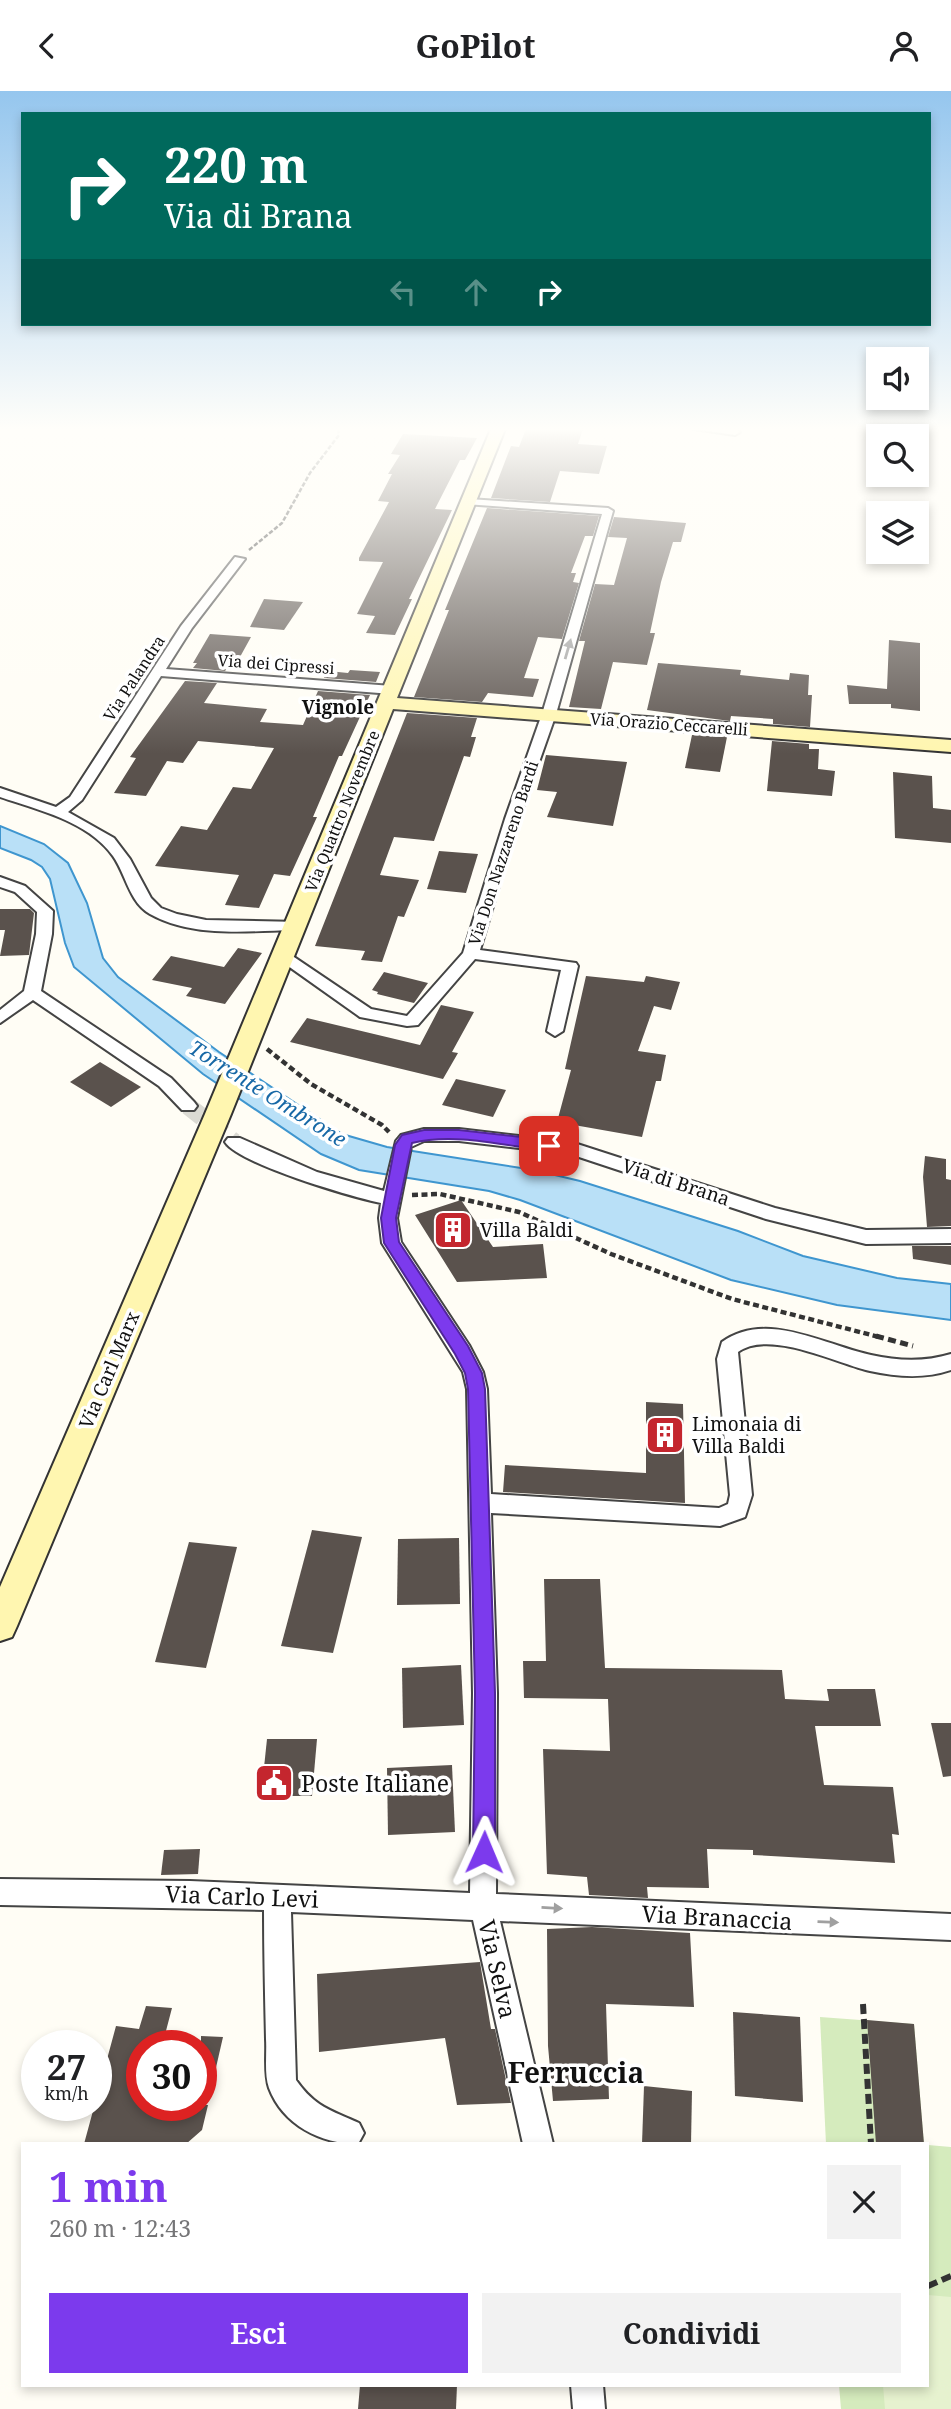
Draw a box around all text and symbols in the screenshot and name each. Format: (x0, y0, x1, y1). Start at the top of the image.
text: GoPilot (416, 24, 535, 67)
icon: back (28, 27, 66, 65)
icon: person (885, 27, 923, 65)
text: 220 m (164, 131, 308, 197)
icon: right (49, 140, 140, 231)
text: Via di Brana (164, 194, 352, 237)
icon: left (384, 273, 422, 311)
icon: ahead (457, 273, 495, 311)
icon: right (530, 273, 568, 311)
map controls (866, 347, 929, 564)
button: sound (866, 347, 929, 410)
button: search (866, 424, 929, 487)
button: layers (866, 501, 929, 564)
street label: Via Palandra (98, 631, 170, 725)
one-way arrow (563, 638, 573, 659)
street label: Via dei Cipressi (217, 649, 335, 679)
district label: Vignole (302, 694, 374, 720)
street label: Via Orazio Ceccarelli (589, 708, 749, 740)
street label: Via Quattro Novembre (299, 727, 385, 895)
street label: Via Don Nazzareno Bardi (463, 758, 543, 948)
water label: Torrente Ombrone (184, 1033, 352, 1153)
pin (519, 1116, 579, 1176)
icon: arrive (530, 1127, 568, 1165)
street label: Via di Brana (619, 1152, 733, 1212)
building icon: Villa Baldi (432, 1209, 474, 1251)
place label: Villa Baldi (480, 1217, 573, 1243)
street label: Via Carl Marx (73, 1307, 145, 1433)
place label: Limonaia di Villa Baldi (692, 1411, 801, 1459)
building icon: Limonaia di Villa Baldi (644, 1414, 686, 1456)
public building icon: Poste Italiane (253, 1762, 295, 1804)
place label: Poste Italiane (301, 1767, 449, 1799)
position arrow (447, 1815, 521, 1889)
street label: Via Carlo Levi (165, 1877, 320, 1915)
street label: Via Branaccia (641, 1897, 793, 1937)
one-way arrow (541, 1903, 563, 1914)
one-way arrow (817, 1916, 839, 1927)
street label: Via Selva (471, 1917, 525, 2021)
speed limit sign: 30 (126, 2030, 217, 2121)
text: 27 (47, 2043, 86, 2090)
district label: Ferruccia (508, 2053, 644, 2091)
text: km/h (44, 2081, 89, 2105)
text: 1 min (49, 2157, 168, 2214)
button: close (827, 2165, 901, 2239)
text: 260 m · 12:43 (49, 2212, 191, 2244)
button: Esci (49, 2293, 468, 2373)
button: Condividi (482, 2293, 901, 2373)

